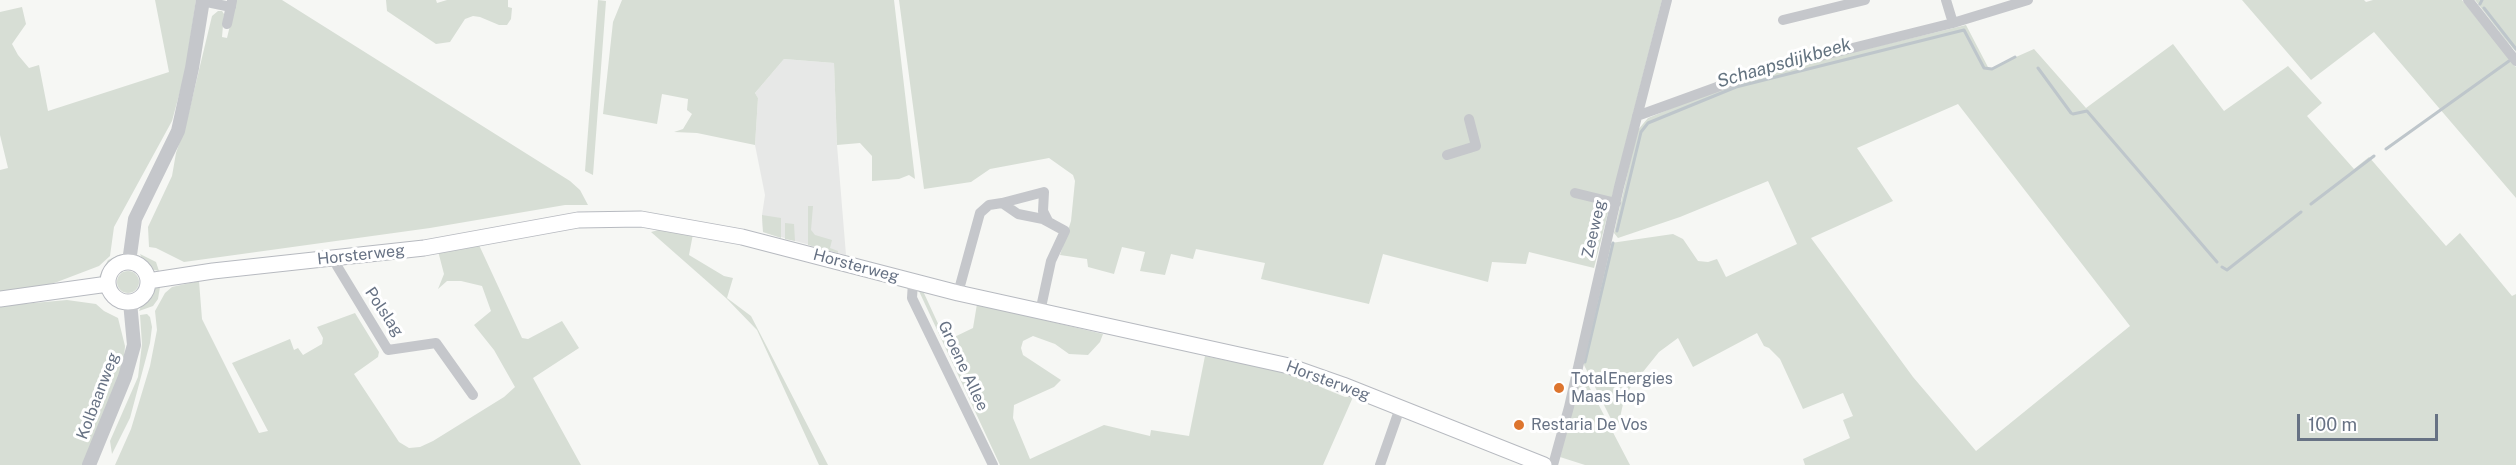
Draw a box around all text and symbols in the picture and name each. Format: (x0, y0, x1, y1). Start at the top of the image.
water label: Schaapsdijkbeek (1714, 34, 1854, 92)
street label: Zeeweg (1578, 198, 1610, 260)
street label: Horsterweg (316, 241, 406, 269)
street label: Horsterweg (811, 245, 901, 287)
street label: Polslag (361, 284, 407, 340)
street label: Groene Allee (934, 318, 992, 414)
street label: Kolbaanweg (73, 350, 123, 442)
street label: Horsterweg (1283, 357, 1373, 405)
place label: TotalEnergies Maas Hop (1571, 369, 1673, 407)
marker: TotalEnergies Maas Hop (1552, 381, 1566, 395)
scale bar (2300, 402, 2441, 440)
text: 100 m (2308, 414, 2357, 435)
place label: Restaria De Vos (1531, 415, 1648, 435)
marker: Restaria De Vos (1512, 418, 1526, 432)

